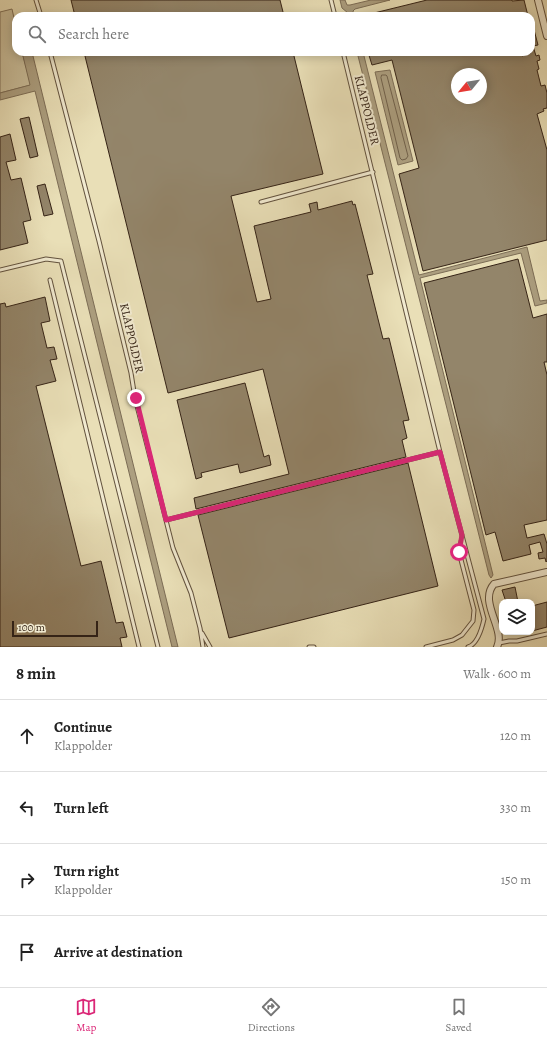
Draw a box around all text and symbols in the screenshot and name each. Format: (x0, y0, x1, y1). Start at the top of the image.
search box (12, 12, 535, 56)
icon: search (26, 23, 48, 45)
text: Search here (58, 24, 129, 44)
north arrow (451, 68, 487, 104)
street label: KLAPPOLDER (351, 74, 384, 147)
street label: KLAPPOLDER (116, 302, 148, 375)
route end (127, 389, 145, 407)
route start (450, 543, 468, 561)
map controls (499, 599, 535, 635)
button: layers (499, 599, 535, 635)
scale bar (12, 619, 98, 638)
text: 100 m (18, 620, 45, 635)
text: 8 min (16, 662, 56, 685)
text: Walk · 600 m (463, 665, 531, 682)
text: Continue (54, 717, 112, 737)
icon: ahead (16, 725, 38, 747)
text: 120 m (500, 727, 531, 744)
text: Klappolder (54, 737, 113, 754)
icon: left (16, 797, 38, 819)
text: Turn left (54, 798, 109, 818)
text: 330 m (500, 799, 531, 816)
text: Turn right (54, 861, 119, 881)
icon: right (16, 869, 38, 891)
text: 150 m (501, 871, 531, 888)
text: Klappolder (54, 881, 113, 898)
icon: arrive (16, 941, 38, 963)
text: Arrive at destination (54, 942, 183, 962)
tab: Map (75, 996, 97, 1035)
tab: Directions (248, 996, 295, 1035)
tab: Saved (446, 996, 472, 1035)

